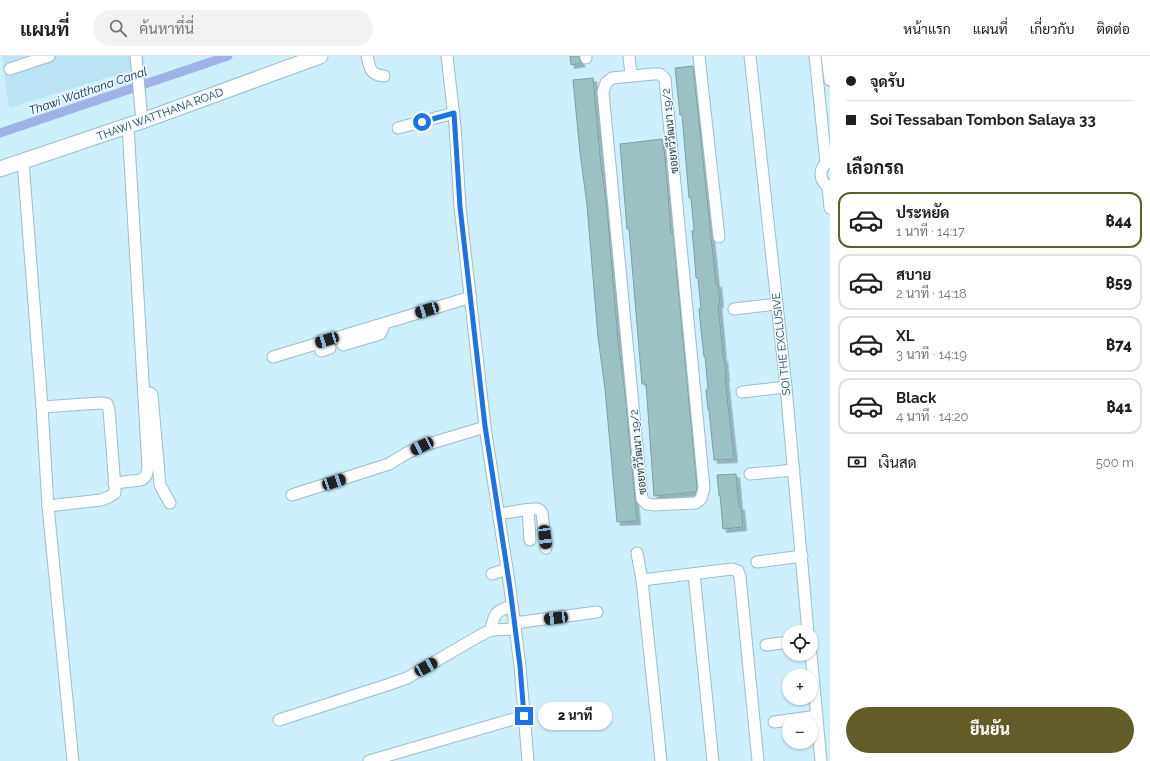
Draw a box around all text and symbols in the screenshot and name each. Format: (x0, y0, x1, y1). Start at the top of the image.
search box (93, 10, 373, 46)
icon: search (107, 17, 129, 39)
text: แผนที่ (20, 18, 69, 40)
text: ค้นหาที่นี่ (139, 20, 194, 38)
text: หน้าแรก (903, 21, 951, 37)
text: แผนที่ (973, 21, 1008, 37)
text: เกี่ยวกับ (1030, 21, 1074, 37)
text: ติดต่อ (1096, 21, 1130, 37)
water label: Thawi Watthana Canal (27, 64, 149, 118)
text: จุดรับ (870, 73, 905, 91)
street label: THAWI WATTHANA ROAD (95, 85, 225, 143)
street label: ซอยทวีวัฒนา 19/2 (658, 87, 681, 174)
text: Soi Tessaban Tombon Salaya 33 (870, 111, 1096, 129)
route start (413, 113, 431, 131)
text: เลือกรถ (846, 157, 904, 178)
icon: car (848, 202, 884, 238)
text: ประหยัด (896, 204, 949, 222)
text: ฿44 (1106, 212, 1132, 230)
text: 1 นาที · 14:17 (896, 224, 965, 239)
icon: car (848, 264, 884, 300)
text: สบาย (896, 266, 931, 284)
text: ฿59 (1106, 274, 1132, 292)
text: 2 นาที · 14:18 (896, 286, 967, 301)
street label: SOI THE EXCLUSIVE (770, 292, 793, 396)
car (414, 301, 440, 319)
icon: car (848, 326, 884, 362)
text: XL (896, 327, 914, 345)
car (314, 331, 340, 349)
text: ฿74 (1106, 336, 1132, 354)
text: 3 นาที · 14:19 (896, 347, 967, 362)
icon: car (848, 388, 884, 424)
text: Black (896, 389, 936, 407)
text: ฿41 (1106, 398, 1132, 416)
street label: ซอยทวีวัฒนา 19/2 (626, 408, 649, 495)
text: 4 นาที · 14:20 (896, 409, 968, 424)
car (409, 435, 435, 457)
icon: cash (846, 451, 868, 473)
text: เงินสด (878, 454, 917, 472)
text: 500 m (1096, 455, 1134, 470)
car (321, 473, 347, 491)
car (538, 524, 552, 550)
car (543, 611, 569, 625)
map controls (782, 625, 818, 749)
button: locate (782, 625, 818, 661)
car (413, 656, 439, 678)
button: + (782, 669, 818, 705)
callout: 2 นาที (538, 702, 612, 730)
route end (515, 707, 533, 725)
button: ยืนยัน (846, 707, 1134, 753)
text: 2 นาที (558, 708, 592, 723)
button: − (782, 713, 818, 749)

